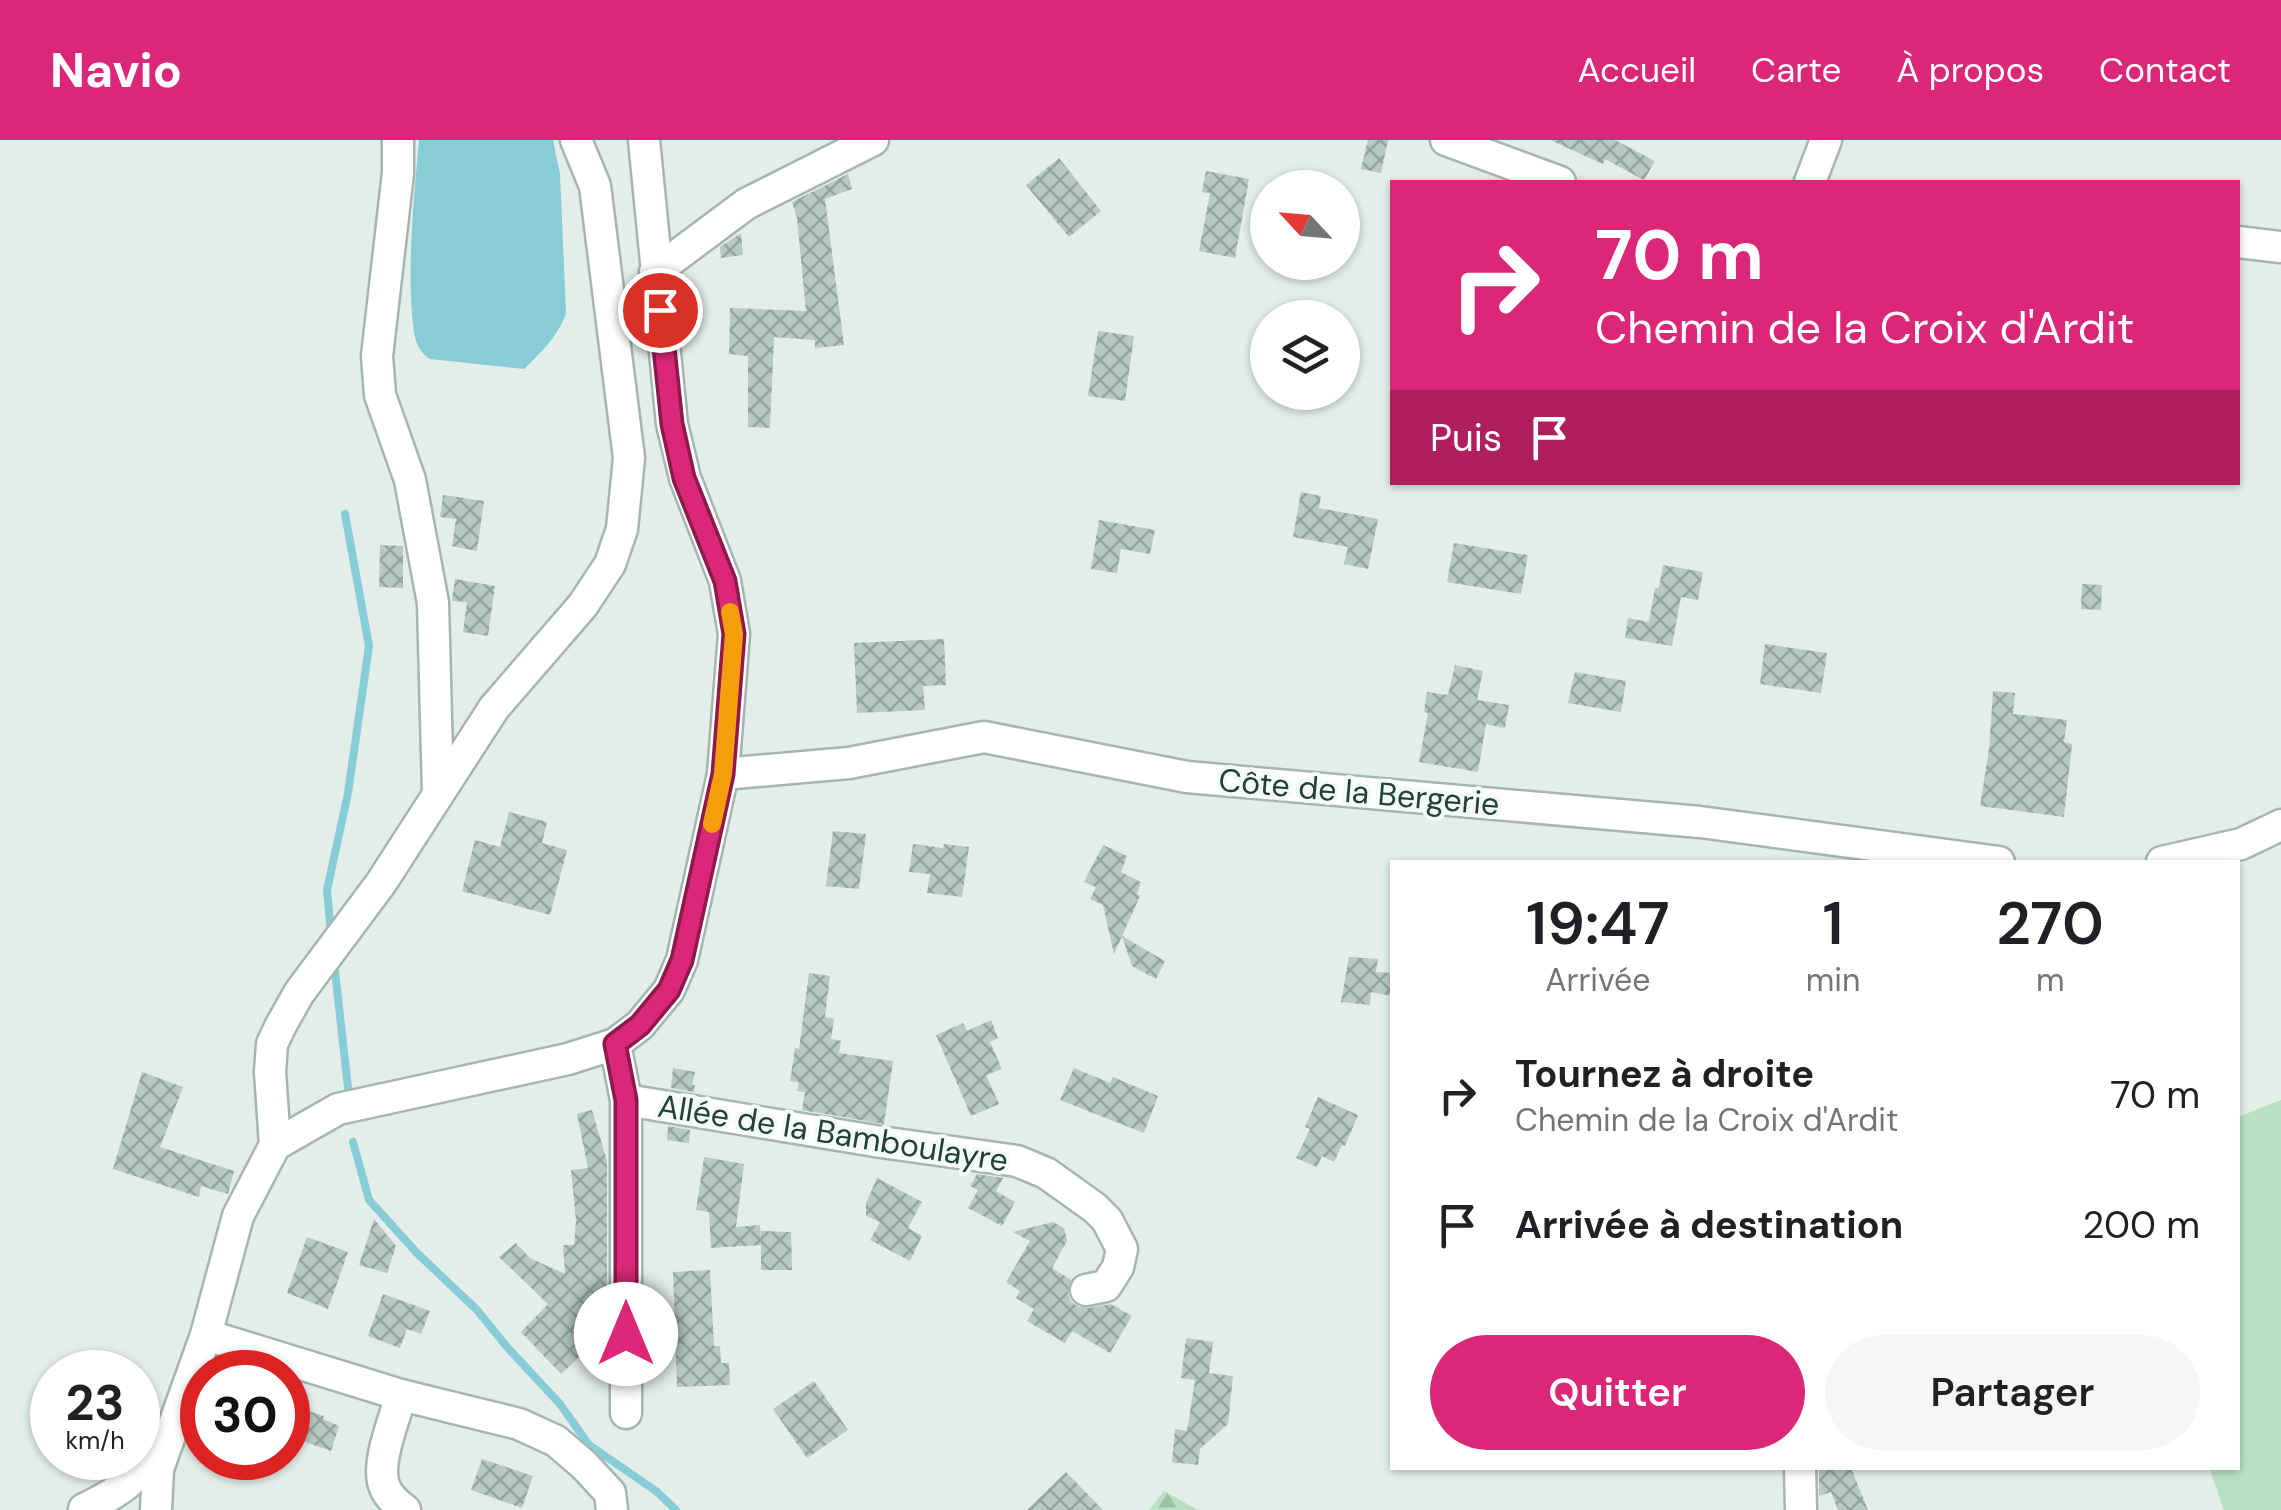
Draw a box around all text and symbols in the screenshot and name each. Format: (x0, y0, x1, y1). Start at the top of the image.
text: Navio (50, 39, 182, 102)
text: Accueil (1578, 47, 1696, 93)
text: Carte (1751, 47, 1841, 93)
text: À propos (1896, 47, 2044, 93)
text: Contact (2099, 47, 2231, 93)
north arrow (1250, 170, 1360, 280)
map controls (1250, 170, 1360, 410)
text: 70 m (1595, 210, 1764, 301)
icon: right (1430, 220, 1560, 350)
pin (618, 268, 703, 353)
icon: arrive (633, 283, 688, 338)
text: Chemin de la Croix d'Ardit (1595, 298, 2134, 357)
button: layers (1250, 300, 1360, 410)
icon: arrive (1522, 410, 1577, 465)
text: Puis (1430, 413, 1502, 463)
street label: Côte de la Bergerie (1217, 759, 1501, 825)
text: 19:47 (1526, 884, 1670, 963)
text: 1 (1823, 884, 1843, 963)
text: 270 (1996, 884, 2104, 963)
text: Arrivée (1545, 959, 1650, 1001)
text: min (1806, 959, 1860, 1001)
text: m (2036, 959, 2064, 1001)
text: Tournez à droite (1515, 1049, 1814, 1099)
icon: right (1430, 1068, 1485, 1123)
text: 70 m (2110, 1070, 2200, 1120)
street label: Allée de la Bamboulayre (655, 1085, 1011, 1181)
text: Chemin de la Croix d'Ardit (1515, 1099, 1899, 1141)
icon: arrive (1430, 1198, 1485, 1253)
text: Arrivée à destination (1515, 1200, 1903, 1250)
text: 200 m (2083, 1200, 2200, 1250)
position arrow (574, 1282, 678, 1386)
button: Quitter (1430, 1335, 1805, 1450)
button: Partager (1825, 1335, 2200, 1450)
speed limit sign: 30 (180, 1350, 310, 1480)
text: 23 (66, 1370, 125, 1436)
text: km/h (65, 1424, 125, 1457)

